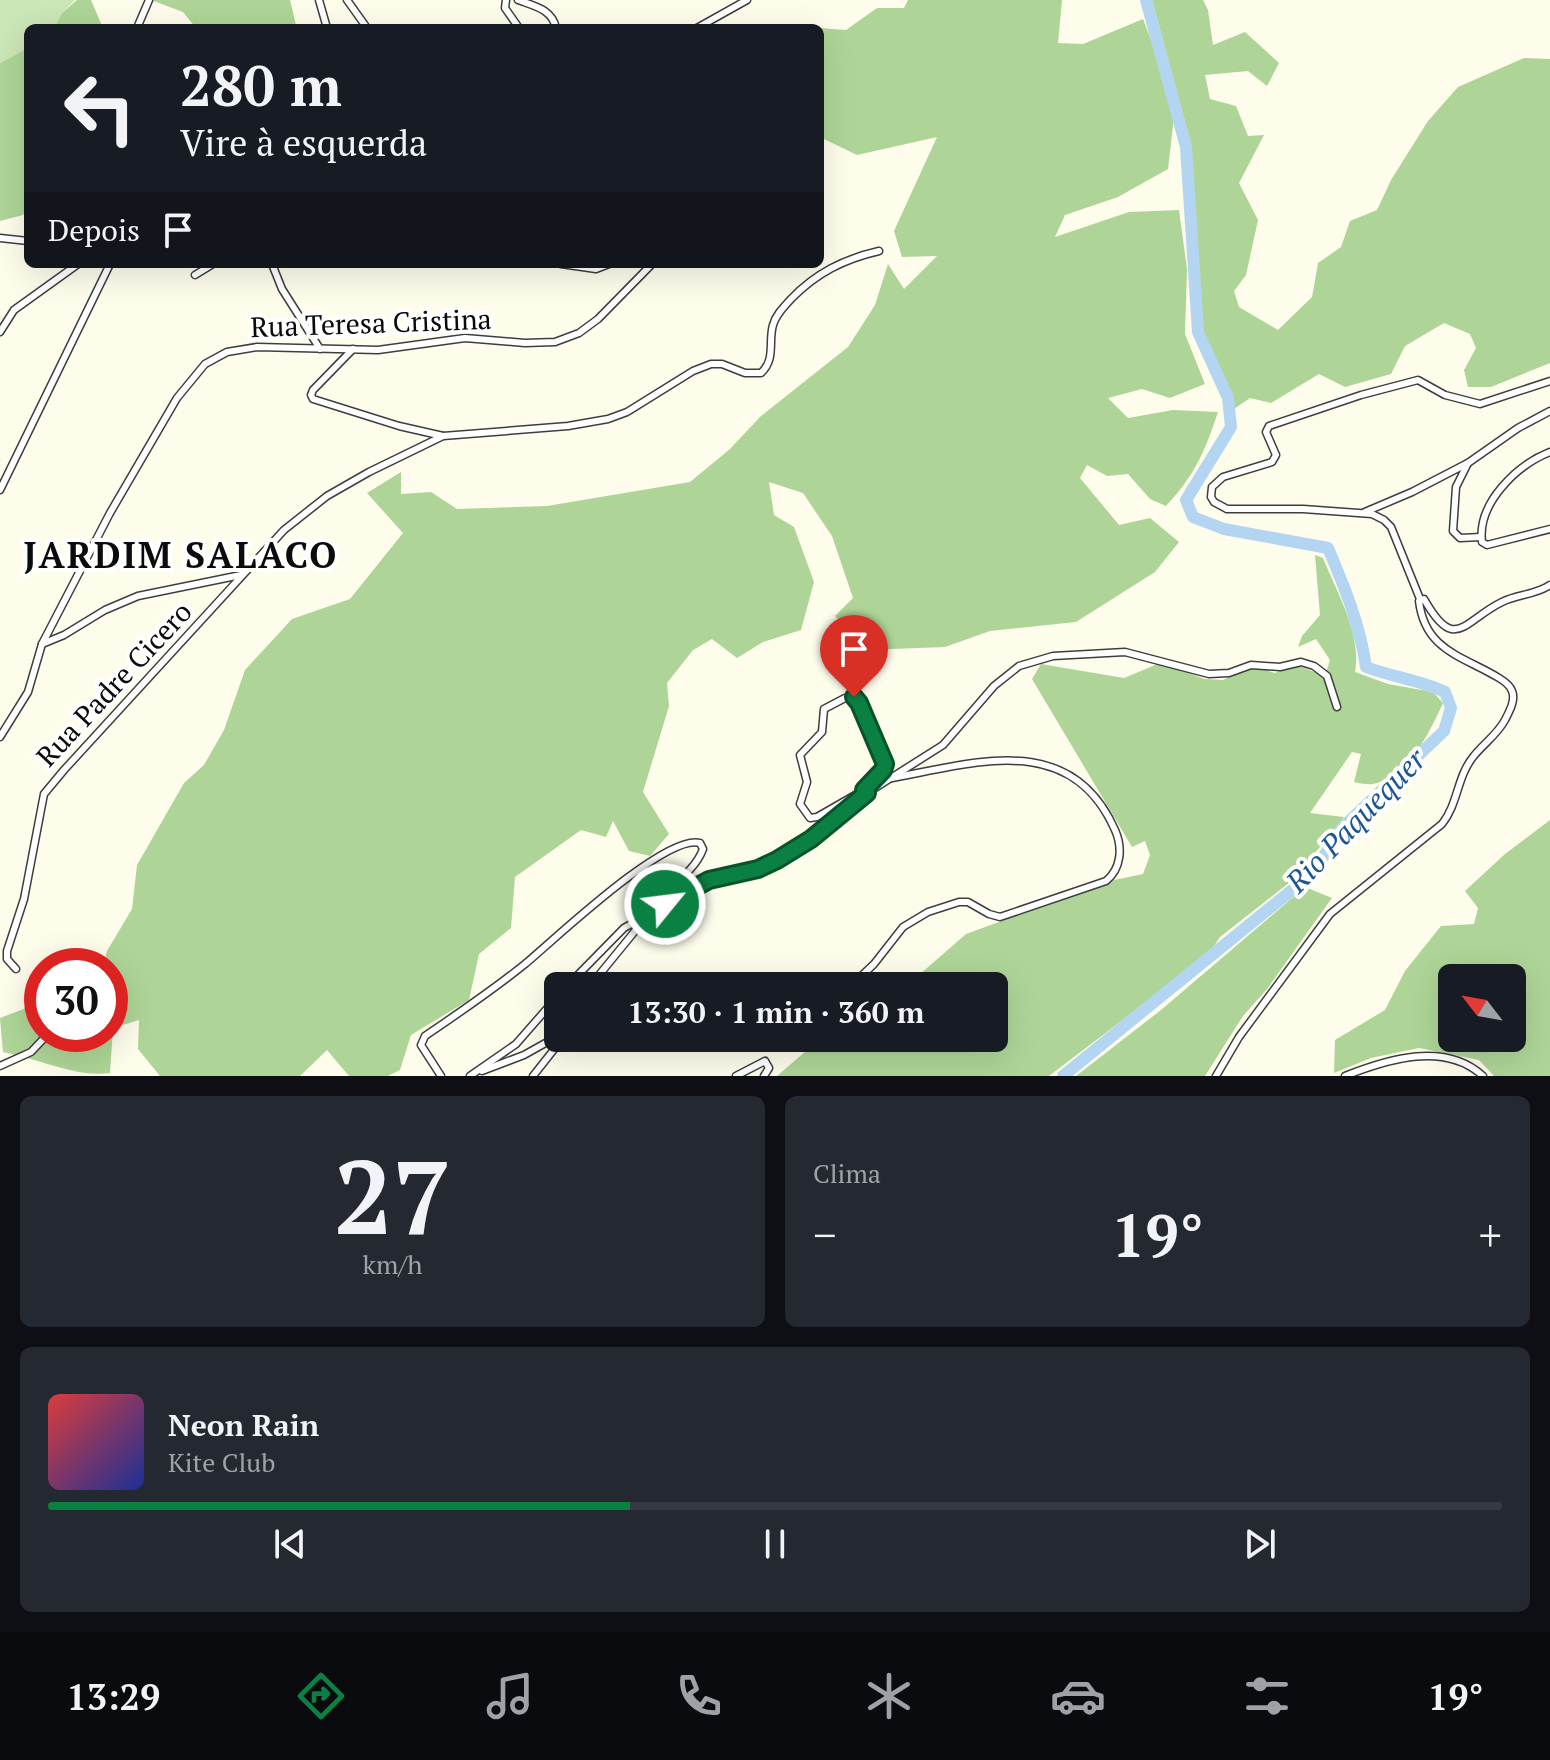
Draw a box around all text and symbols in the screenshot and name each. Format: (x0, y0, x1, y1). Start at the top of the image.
text: 280 m (180, 48, 342, 122)
icon: left (48, 56, 152, 160)
text: Vire à esquerda (180, 119, 427, 166)
icon: arrive (156, 208, 200, 252)
text: Depois (48, 210, 140, 250)
street label: Rua Teresa Cristina (250, 300, 492, 345)
district label: JARDIM SALACO (23, 531, 339, 578)
street label: Rua Padre Cicero (28, 593, 200, 774)
pin (820, 615, 888, 697)
icon: arrive (832, 627, 876, 671)
water label: Rio Paquequer (1276, 739, 1435, 901)
position arrow (623, 862, 707, 946)
speed limit sign: 30 (24, 948, 128, 1052)
north arrow (1438, 964, 1526, 1052)
map controls (1438, 964, 1526, 1052)
text: 13:30 · 1 min · 360 m (628, 992, 924, 1032)
text: 27 (334, 1126, 451, 1264)
text: Clima (813, 1156, 881, 1190)
text: 19° (1111, 1195, 1204, 1274)
text: − (813, 1205, 836, 1264)
text: + (1479, 1205, 1502, 1264)
text: km/h (362, 1247, 423, 1281)
text: Neon Rain (168, 1405, 319, 1445)
text: Kite Club (168, 1445, 275, 1479)
icon: previous (268, 1522, 312, 1566)
icon: pause (753, 1522, 797, 1566)
icon: next (1238, 1522, 1282, 1566)
icon: directions (293, 1668, 349, 1724)
icon: music (482, 1668, 538, 1724)
icon: phone (671, 1668, 727, 1724)
icon: climate (861, 1668, 917, 1724)
icon: car (1050, 1668, 1106, 1724)
icon: filters (1239, 1668, 1295, 1724)
text: 13:29 (67, 1673, 160, 1720)
text: 19° (1428, 1673, 1483, 1720)

